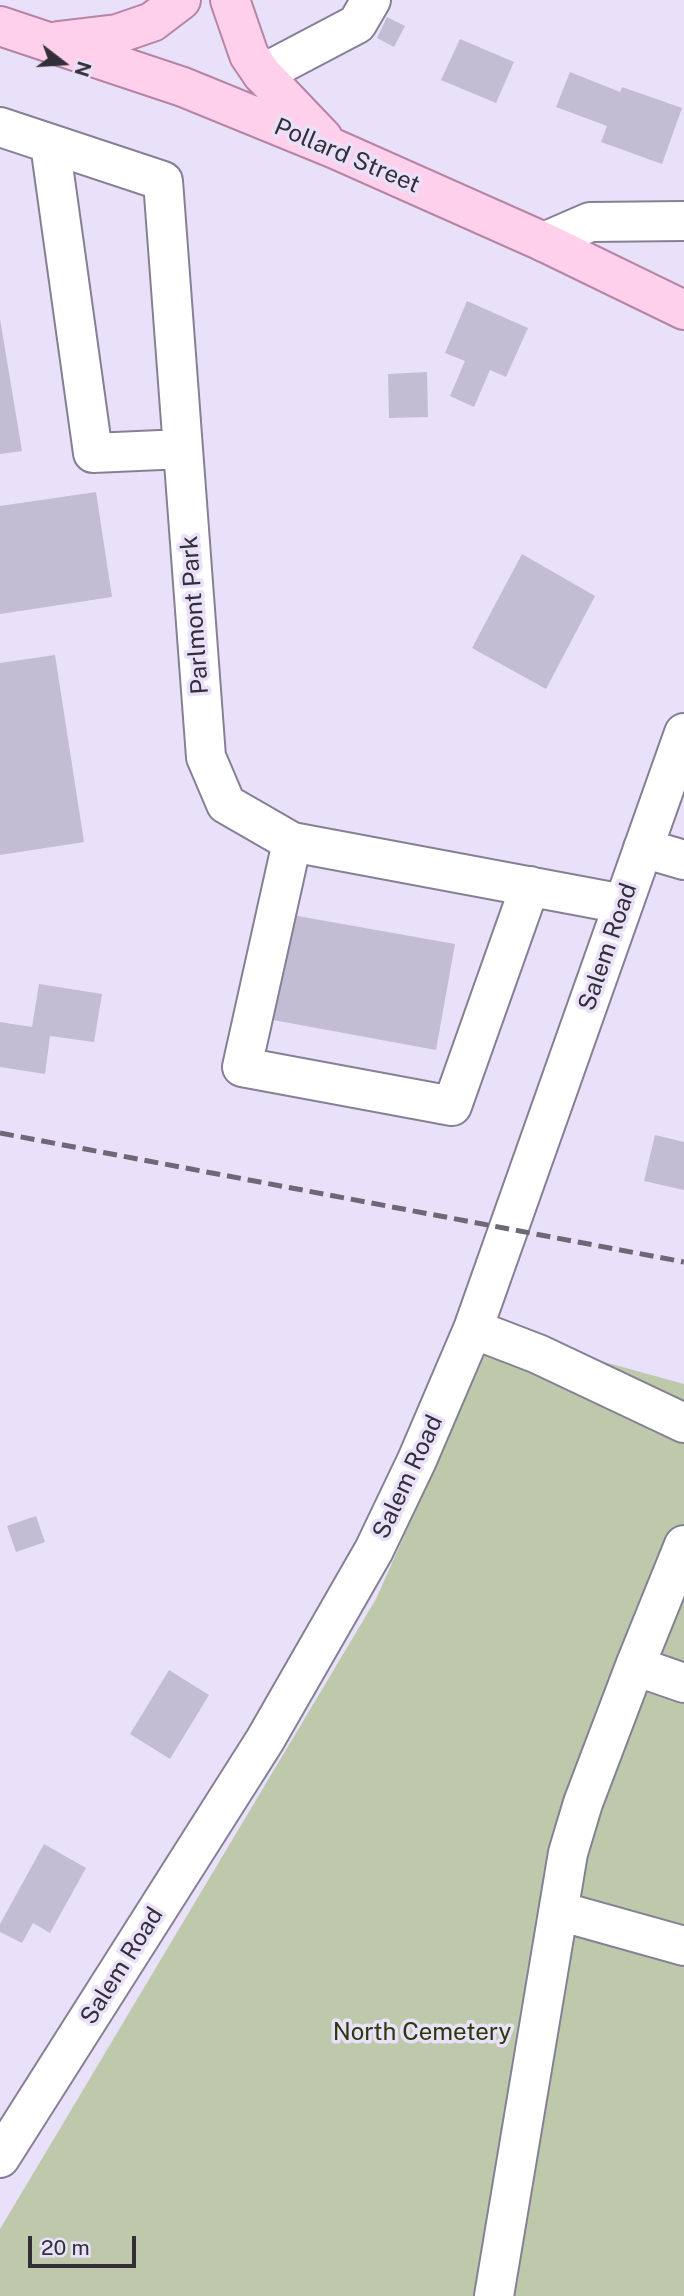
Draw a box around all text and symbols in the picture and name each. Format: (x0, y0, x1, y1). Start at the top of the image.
north arrow (28, 28, 98, 98)
text: N (70, 59, 96, 79)
street label: Pollard Street (270, 112, 424, 200)
street label: Parlmont Park (175, 535, 215, 695)
street label: Salem Road (573, 879, 643, 1015)
street label: Salem Road (367, 1411, 449, 1543)
street label: Salem Road (75, 1902, 169, 2030)
park label: North Cemetery (333, 2019, 511, 2047)
scale bar (32, 2222, 140, 2266)
text: 20 m (41, 2235, 90, 2260)

